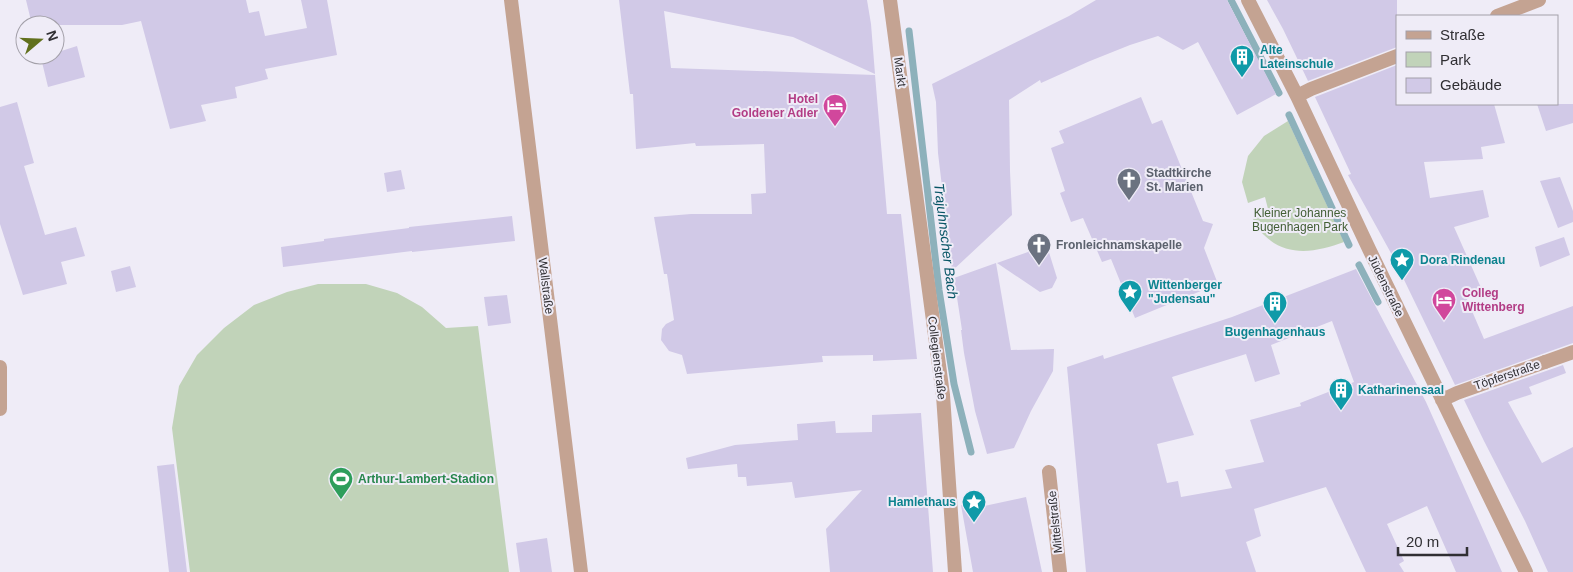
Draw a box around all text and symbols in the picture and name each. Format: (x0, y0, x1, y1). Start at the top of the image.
north arrow (15, 15, 65, 65)
legend (1396, 15, 1558, 105)
text: Straße (1440, 26, 1485, 43)
text: N (43, 28, 62, 43)
place label: Alte Lateinschule (1260, 43, 1334, 71)
building icon: Alte Lateinschule (1229, 44, 1255, 78)
text: Park (1440, 51, 1471, 68)
street label: Markt (891, 56, 909, 88)
text: Gebäude (1440, 76, 1502, 93)
place label: Hotel Goldener Adler (732, 92, 818, 120)
hotel icon: Hotel Goldener Adler (822, 93, 848, 127)
place label: Stadtkirche St. Marien (1146, 166, 1212, 194)
church icon: Stadtkirche St. Marien (1116, 167, 1142, 201)
water label: Trajuhnscher Bach (931, 182, 961, 300)
park label: Kleiner Johannes Bugenhagen Park (1252, 206, 1349, 234)
church icon: Fronleichnamskapelle (1026, 232, 1052, 266)
place label: Fronleichnamskapelle (1056, 238, 1182, 252)
place icon: Dora Rindenau (1389, 247, 1415, 281)
street label: Jüdenstraße (1365, 253, 1407, 319)
place label: Dora Rindenau (1420, 253, 1505, 267)
street label: Wallstraße (536, 257, 556, 315)
place label: Wittenberger "Judensau" (1148, 278, 1222, 306)
place icon: Wittenberger "Judensau" (1117, 279, 1143, 313)
place label: Colleg Wittenberg (1462, 286, 1525, 314)
hotel icon: Colleg Wittenberg (1431, 287, 1457, 321)
building icon: Bugenhagenhaus (1262, 290, 1288, 324)
street label: Collegienstraße (925, 315, 949, 401)
place label: Bugenhagenhaus (1225, 325, 1326, 339)
street label: Töpferstraße (1472, 357, 1542, 393)
building icon: Katharinensaal (1328, 377, 1354, 411)
place label: Katharinensaal (1358, 383, 1444, 397)
sports icon: Arthur-Lambert-Stadion (328, 466, 354, 500)
place label: Arthur-Lambert-Stadion (358, 472, 494, 486)
place icon: Hamlethaus (961, 489, 987, 523)
street label: Mittelstraße (1045, 490, 1065, 554)
place label: Hamlethaus (888, 495, 956, 509)
scale bar (1398, 524, 1467, 556)
text: 20 m (1406, 533, 1439, 550)

